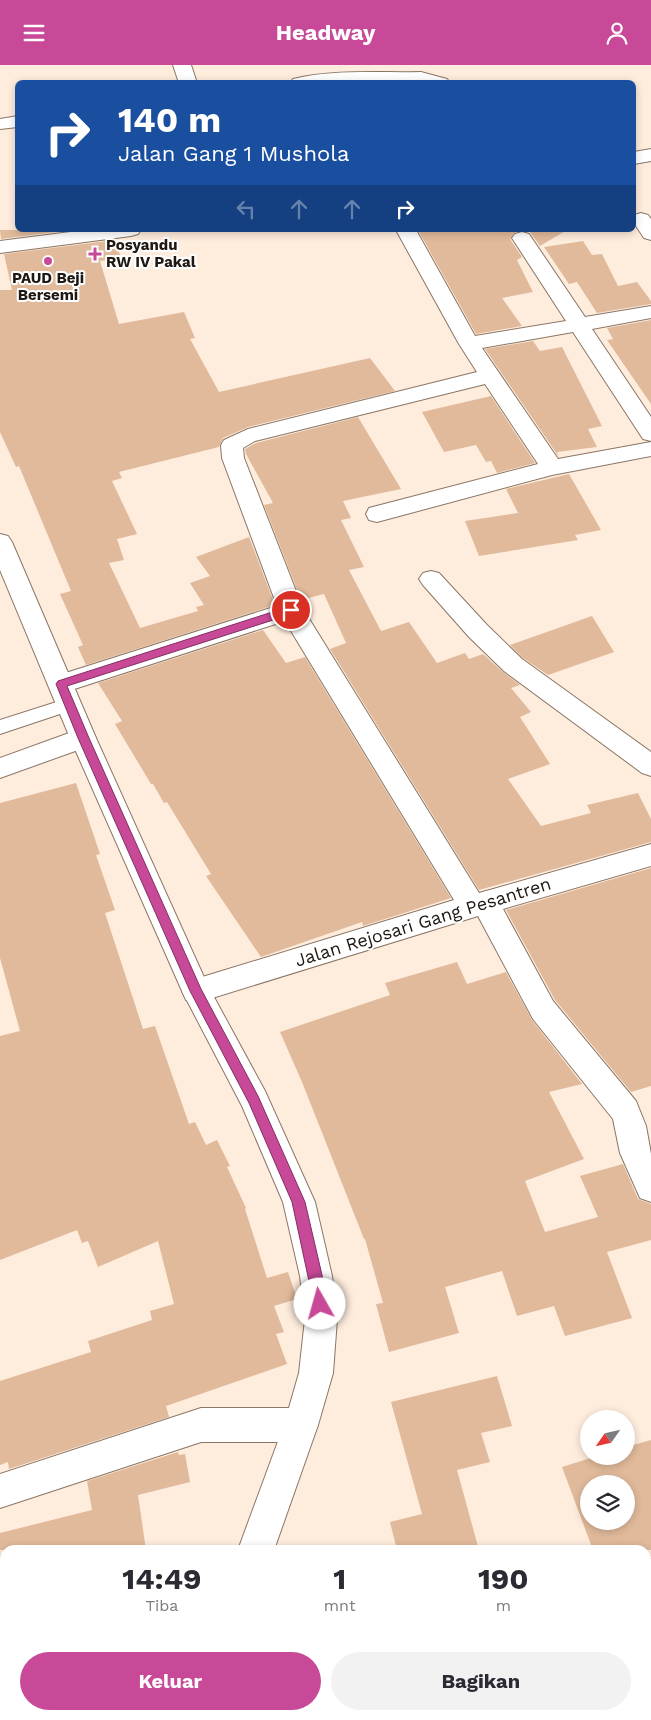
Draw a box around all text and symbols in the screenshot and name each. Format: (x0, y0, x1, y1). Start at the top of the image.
icon: menu (20, 19, 48, 47)
icon: person (603, 19, 631, 47)
text: Headway (276, 20, 375, 45)
text: 140 m (118, 99, 221, 141)
icon: right (35, 100, 100, 165)
text: Jalan Gang 1 Mushola (118, 141, 349, 166)
icon: left (232, 195, 260, 223)
icon: ahead (285, 195, 313, 223)
icon: ahead (338, 195, 366, 223)
icon: right (391, 195, 419, 223)
place label: Posyandu RW IV Pakal (106, 236, 196, 271)
marker: Posyandu RW IV Pakal (88, 247, 102, 261)
marker: PAUD Beji Bersemi (42, 255, 54, 267)
place label: PAUD Beji Bersemi (12, 269, 84, 304)
pin (270, 589, 312, 631)
icon: arrive (277, 596, 305, 624)
street label: Jalan Rejosari Gang Pesantren (292, 872, 553, 971)
position arrow (293, 1277, 345, 1329)
north arrow (580, 1410, 635, 1465)
map controls (580, 1410, 635, 1530)
button: layers (580, 1475, 635, 1530)
text: 14:49 (122, 1561, 202, 1596)
text: 1 (333, 1561, 346, 1596)
text: 190 (478, 1561, 529, 1596)
text: Tiba (146, 1596, 178, 1615)
text: mnt (324, 1596, 356, 1615)
text: m (496, 1596, 511, 1615)
button: Keluar (20, 1652, 321, 1710)
button: Bagikan (331, 1652, 631, 1710)

